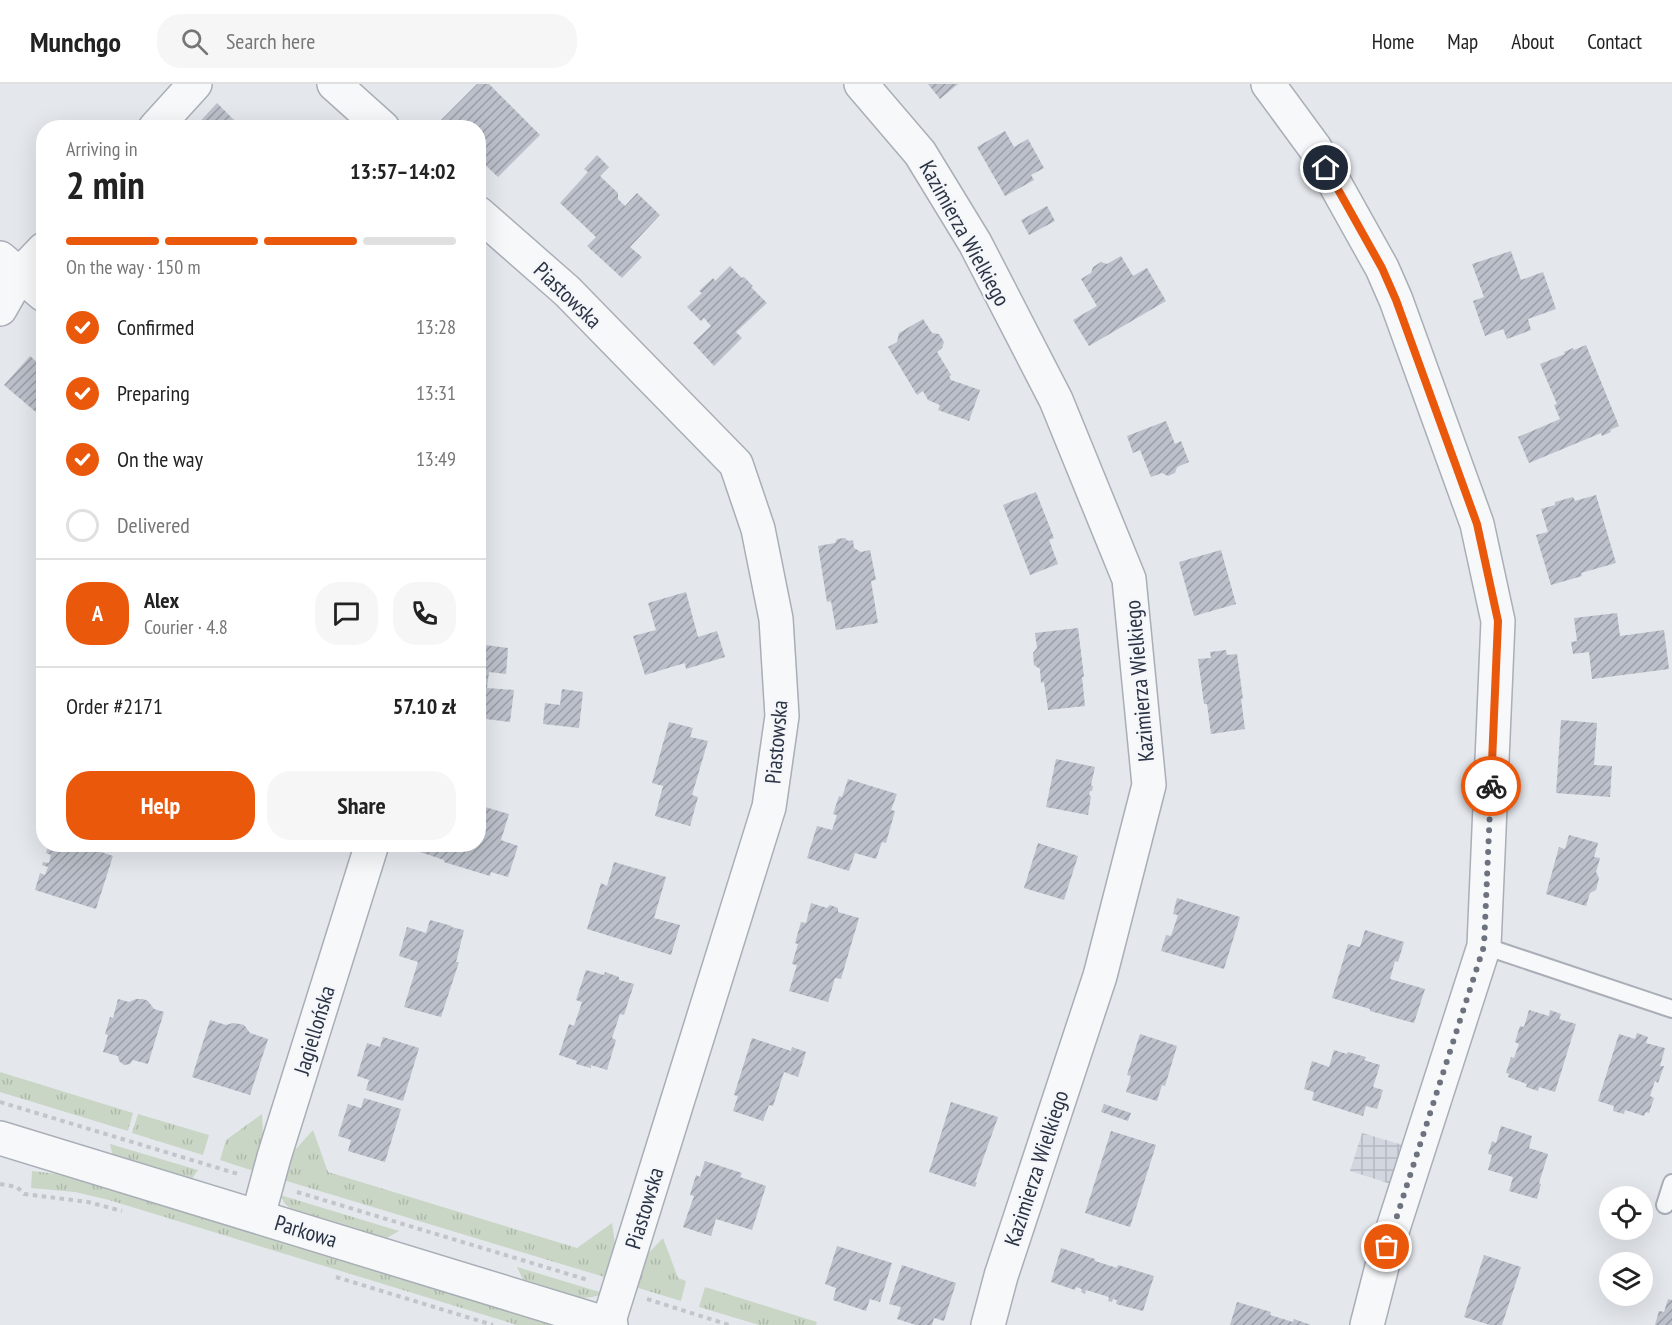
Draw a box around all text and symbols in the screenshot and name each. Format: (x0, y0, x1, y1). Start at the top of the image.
search box (157, 14, 577, 68)
text: Munchgo (30, 23, 121, 60)
icon: search (178, 25, 211, 58)
text: Search here (226, 27, 315, 55)
text: Home (1372, 28, 1414, 55)
text: Map (1447, 28, 1478, 55)
text: About (1511, 28, 1554, 55)
text: Contact (1587, 28, 1642, 55)
text: Arriving in (66, 136, 138, 162)
pin (1300, 142, 1351, 193)
icon: home (1309, 151, 1342, 184)
street label: Kazimierza Wielkiego (913, 155, 1017, 311)
text: 13:57–14:02 (350, 157, 456, 185)
text: 2 min (66, 159, 145, 210)
text: On the way · 150 m (66, 254, 201, 280)
street label: Piastowska (528, 256, 608, 334)
icon: check (66, 311, 99, 344)
text: Confirmed (117, 313, 194, 341)
text: 13:28 (416, 314, 456, 340)
icon: check (66, 377, 99, 410)
text: Preparing (117, 379, 190, 407)
text: 13:31 (416, 380, 456, 406)
icon: check (66, 443, 99, 476)
text: On the way (117, 445, 203, 473)
text: 13:49 (416, 446, 456, 472)
text: Delivered (117, 511, 190, 539)
button: chat (315, 582, 378, 645)
button: phone (393, 582, 456, 645)
text: Alex (144, 586, 179, 614)
text: A (92, 599, 103, 627)
street label: Kazimierza Wielkiego (1118, 599, 1160, 763)
text: Courier · 4.8 (144, 614, 228, 640)
text: Order #2171 (66, 692, 163, 720)
text: 57.10 zł (393, 692, 456, 720)
street label: Piastowska (758, 699, 794, 785)
courier (1461, 756, 1521, 816)
icon: bike (1475, 770, 1508, 803)
button: Help (66, 771, 255, 840)
button: Share (267, 771, 456, 840)
street label: Jagiellońska (287, 982, 341, 1079)
street label: Kazimierza Wielkiego (998, 1087, 1074, 1249)
street label: Piastowska (618, 1164, 670, 1252)
map controls (1599, 1186, 1653, 1306)
button: locate (1599, 1186, 1653, 1240)
street label: Parkowa (272, 1208, 340, 1254)
pin (1361, 1221, 1412, 1272)
icon: bag (1370, 1230, 1403, 1263)
button: layers (1599, 1252, 1653, 1306)

